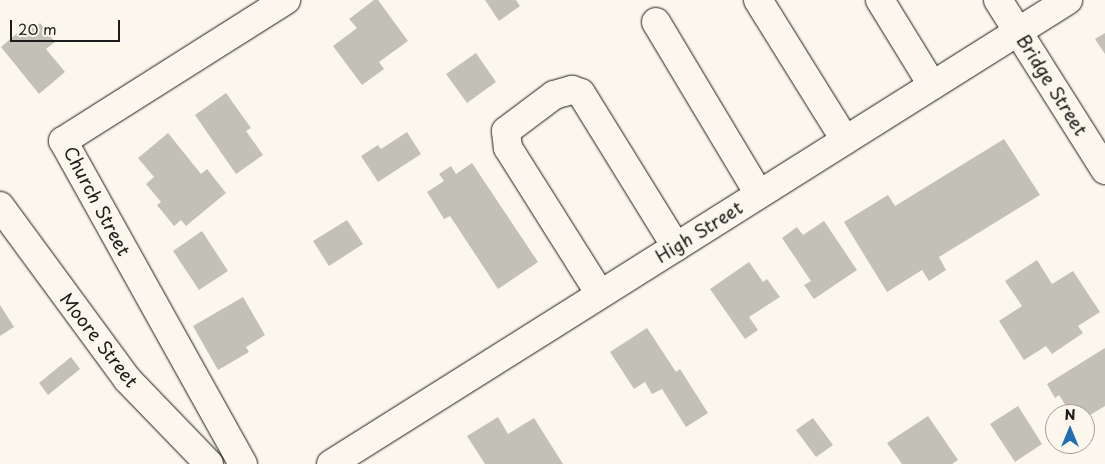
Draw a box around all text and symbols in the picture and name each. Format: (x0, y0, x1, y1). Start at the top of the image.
scale bar (12, 10, 122, 42)
text: 20 m (18, 17, 57, 40)
street label: Bridge Street (1012, 30, 1092, 140)
street label: Church Street (59, 142, 135, 260)
street label: High Street (651, 196, 747, 268)
street label: Moore Street (55, 288, 143, 392)
north arrow (1045, 404, 1095, 454)
text: N (1064, 404, 1076, 425)

